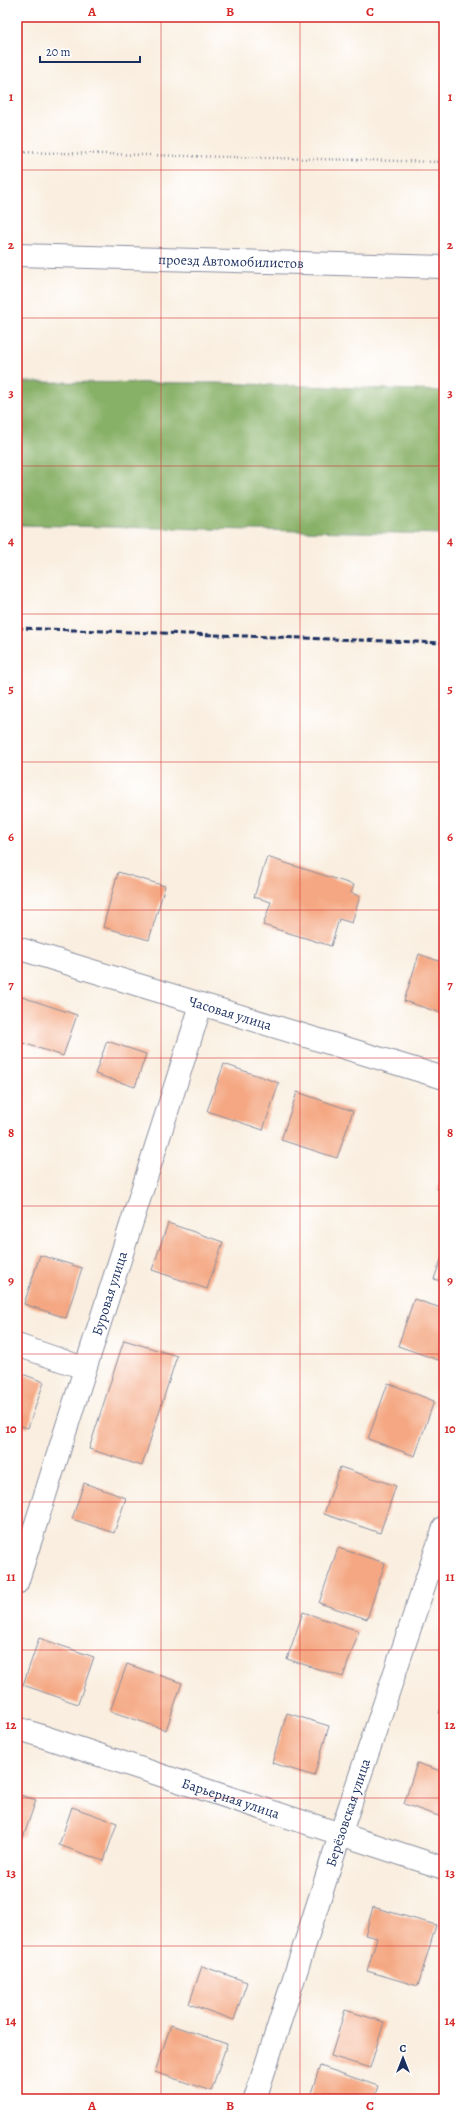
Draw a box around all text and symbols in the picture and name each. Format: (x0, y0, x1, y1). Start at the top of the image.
text: A (87, 3, 97, 20)
text: B (226, 3, 234, 20)
text: C (366, 3, 374, 20)
scale bar (40, 38, 140, 64)
text: 20 m (46, 44, 70, 60)
text: 1 (9, 88, 14, 105)
text: 1 (448, 88, 453, 105)
text: 2 (8, 236, 15, 253)
text: 2 (447, 236, 454, 253)
street label: проезд Автомобилистов (158, 250, 304, 273)
text: 3 (8, 384, 14, 401)
text: 3 (447, 384, 453, 401)
text: 4 (8, 532, 14, 549)
text: 4 (447, 532, 453, 549)
text: 5 (8, 680, 14, 697)
text: 5 (447, 680, 453, 697)
text: 6 (8, 828, 14, 845)
text: 6 (447, 828, 453, 845)
text: 7 (8, 976, 14, 993)
text: 7 (447, 976, 453, 993)
street label: Часовая улица (186, 992, 275, 1035)
text: 8 (8, 1124, 14, 1141)
text: 8 (447, 1124, 453, 1141)
street label: Буровая улица (87, 1248, 132, 1338)
text: 9 (8, 1272, 14, 1289)
text: 9 (447, 1272, 453, 1289)
text: 10 (5, 1420, 17, 1437)
text: 10 (444, 1420, 456, 1437)
text: 11 (6, 1568, 16, 1585)
text: 11 (445, 1568, 455, 1585)
text: 12 (6, 1716, 17, 1733)
text: 12 (445, 1716, 456, 1733)
street label: Берёзовская улица (321, 1756, 375, 1869)
street label: Барьерная улица (179, 1774, 283, 1824)
text: 13 (6, 1864, 17, 1881)
text: 13 (445, 1864, 456, 1881)
text: 14 (6, 2012, 16, 2029)
text: 14 (445, 2012, 455, 2029)
north arrow (383, 2038, 423, 2078)
text: С (400, 2041, 407, 2056)
text: A (87, 2097, 97, 2114)
text: B (226, 2097, 234, 2114)
text: C (366, 2097, 374, 2114)

